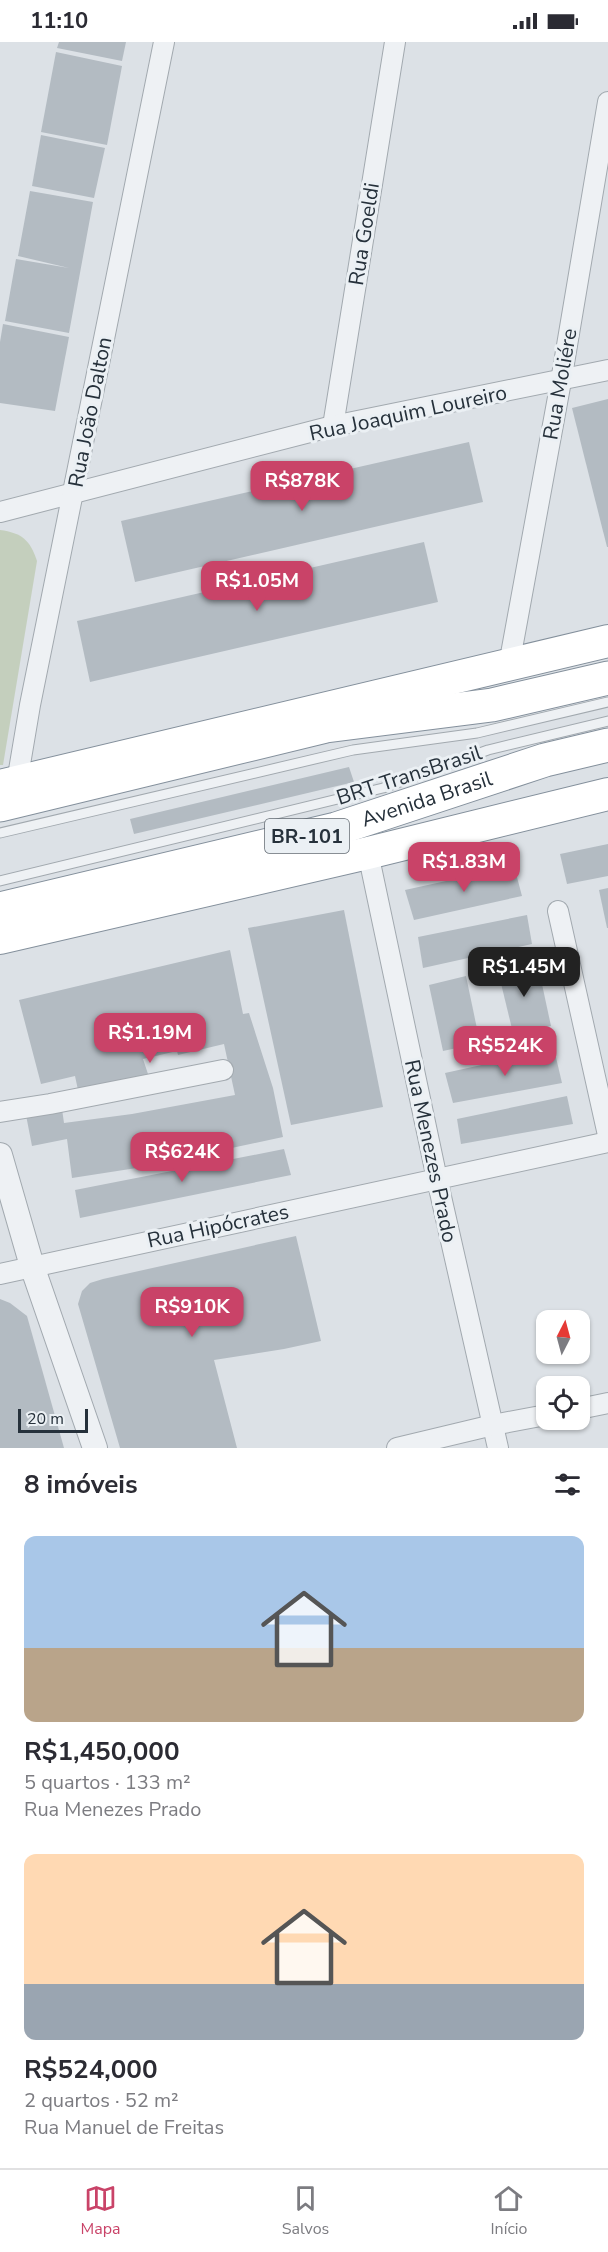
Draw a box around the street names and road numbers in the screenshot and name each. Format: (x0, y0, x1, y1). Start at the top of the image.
street label: Rua Goeldi (342, 181, 386, 287)
street label: Rua Moliére (536, 326, 584, 442)
street label: Rua João Dalton (62, 334, 118, 490)
street label: Rua Joaquim Loureiro (307, 378, 509, 448)
street label: BRT TransBrasil (333, 738, 486, 812)
street label: Avenida Brasil (358, 764, 497, 834)
road number: BR-101 (265, 819, 349, 853)
street label: Rua Menezes Prado (398, 1057, 464, 1245)
street label: Rua Hipócrates (145, 1197, 291, 1255)

